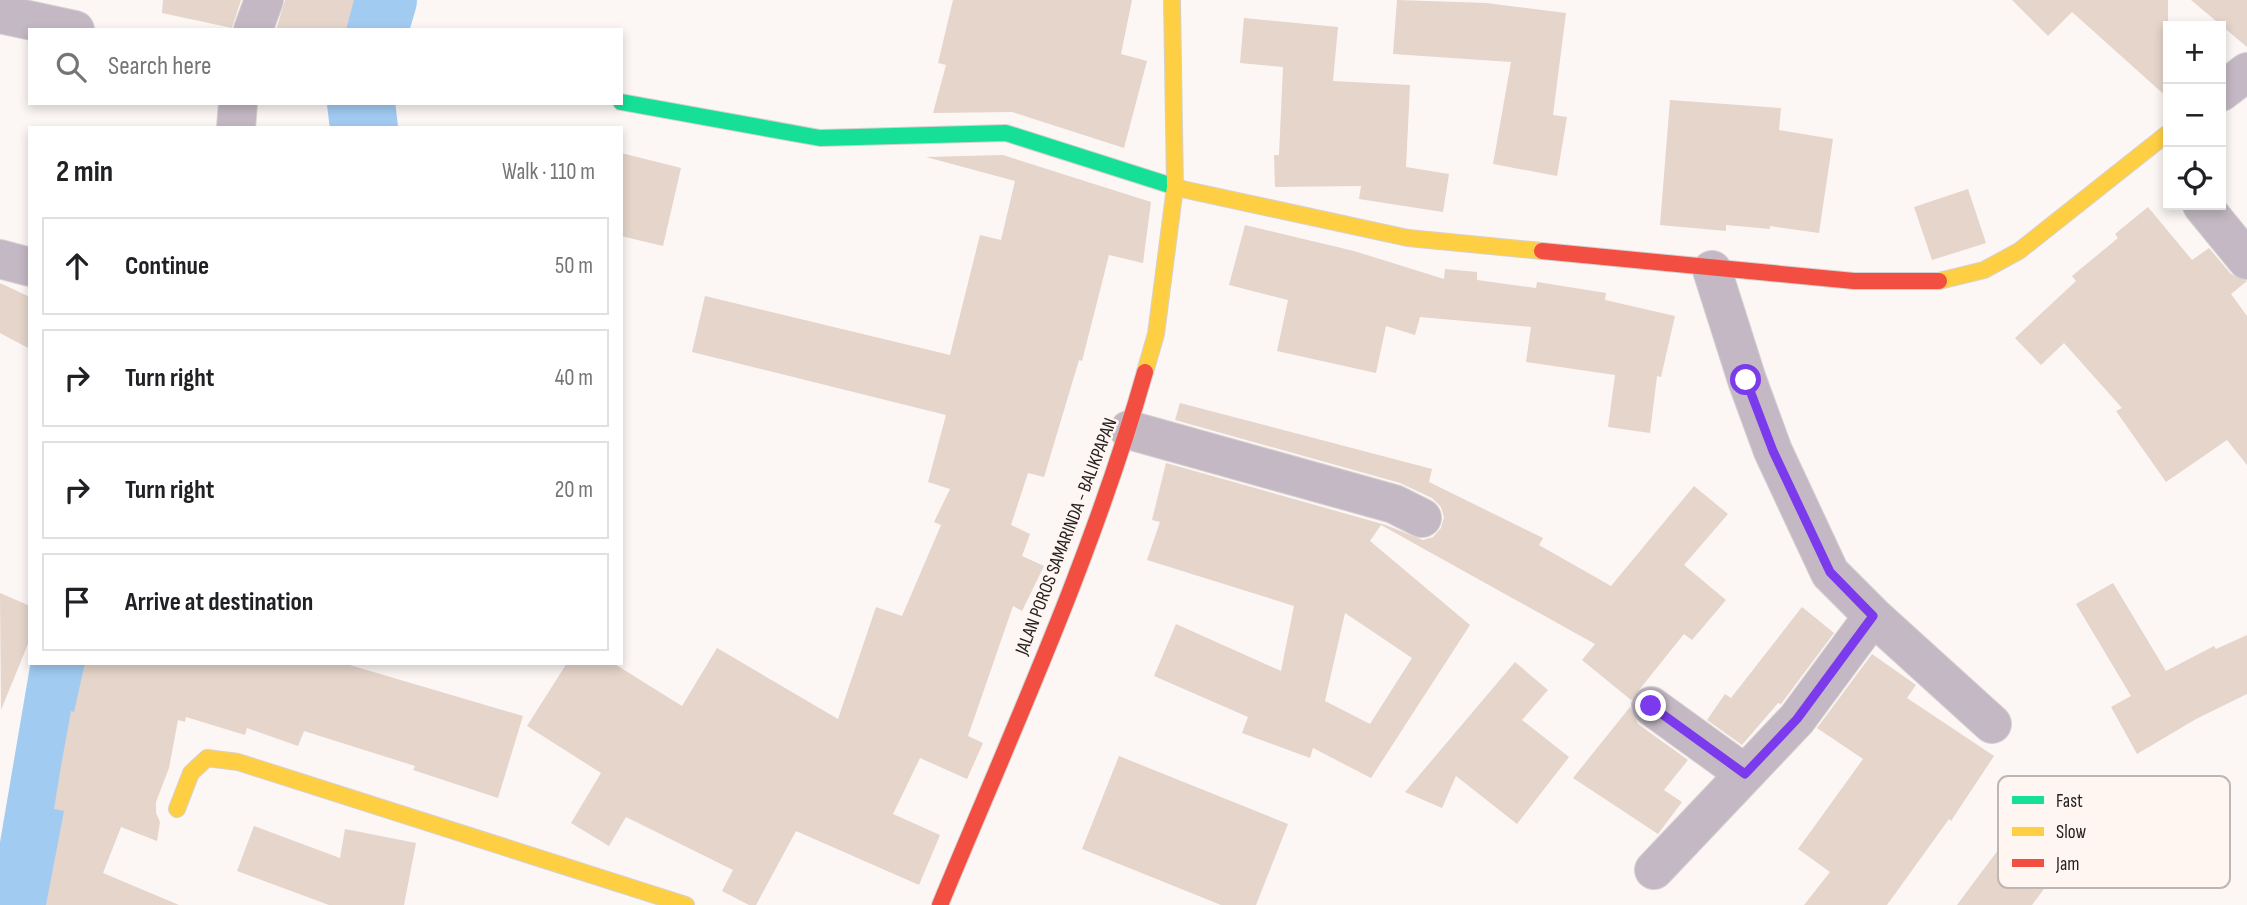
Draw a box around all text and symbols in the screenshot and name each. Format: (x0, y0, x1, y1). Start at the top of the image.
map controls (2163, 21, 2226, 210)
button: + (2163, 21, 2226, 84)
search box (28, 28, 623, 105)
icon: search (52, 48, 90, 86)
text: Search here (108, 51, 211, 82)
button: − (2163, 84, 2226, 147)
button: locate (2163, 147, 2226, 210)
text: 2 min (56, 154, 113, 190)
text: Walk · 110 m (502, 158, 595, 186)
icon: ahead (58, 247, 96, 285)
text: Continue (125, 251, 209, 282)
text: 50 m (555, 252, 593, 280)
icon: right (58, 359, 96, 397)
text: Turn right (125, 363, 214, 394)
text: 40 m (555, 364, 593, 392)
route start (1730, 364, 1761, 395)
street label: JALAN POROS SAMARINDA - BALIKPAPAN (1010, 415, 1122, 659)
icon: right (58, 471, 96, 509)
text: Turn right (125, 475, 214, 506)
text: 20 m (555, 476, 593, 504)
icon: arrive (58, 583, 96, 621)
text: Arrive at destination (125, 587, 313, 618)
route end (1635, 690, 1666, 721)
legend (1998, 776, 2230, 888)
text: Fast (2056, 790, 2083, 813)
text: Slow (2056, 821, 2086, 844)
text: Jam (2055, 853, 2079, 876)

